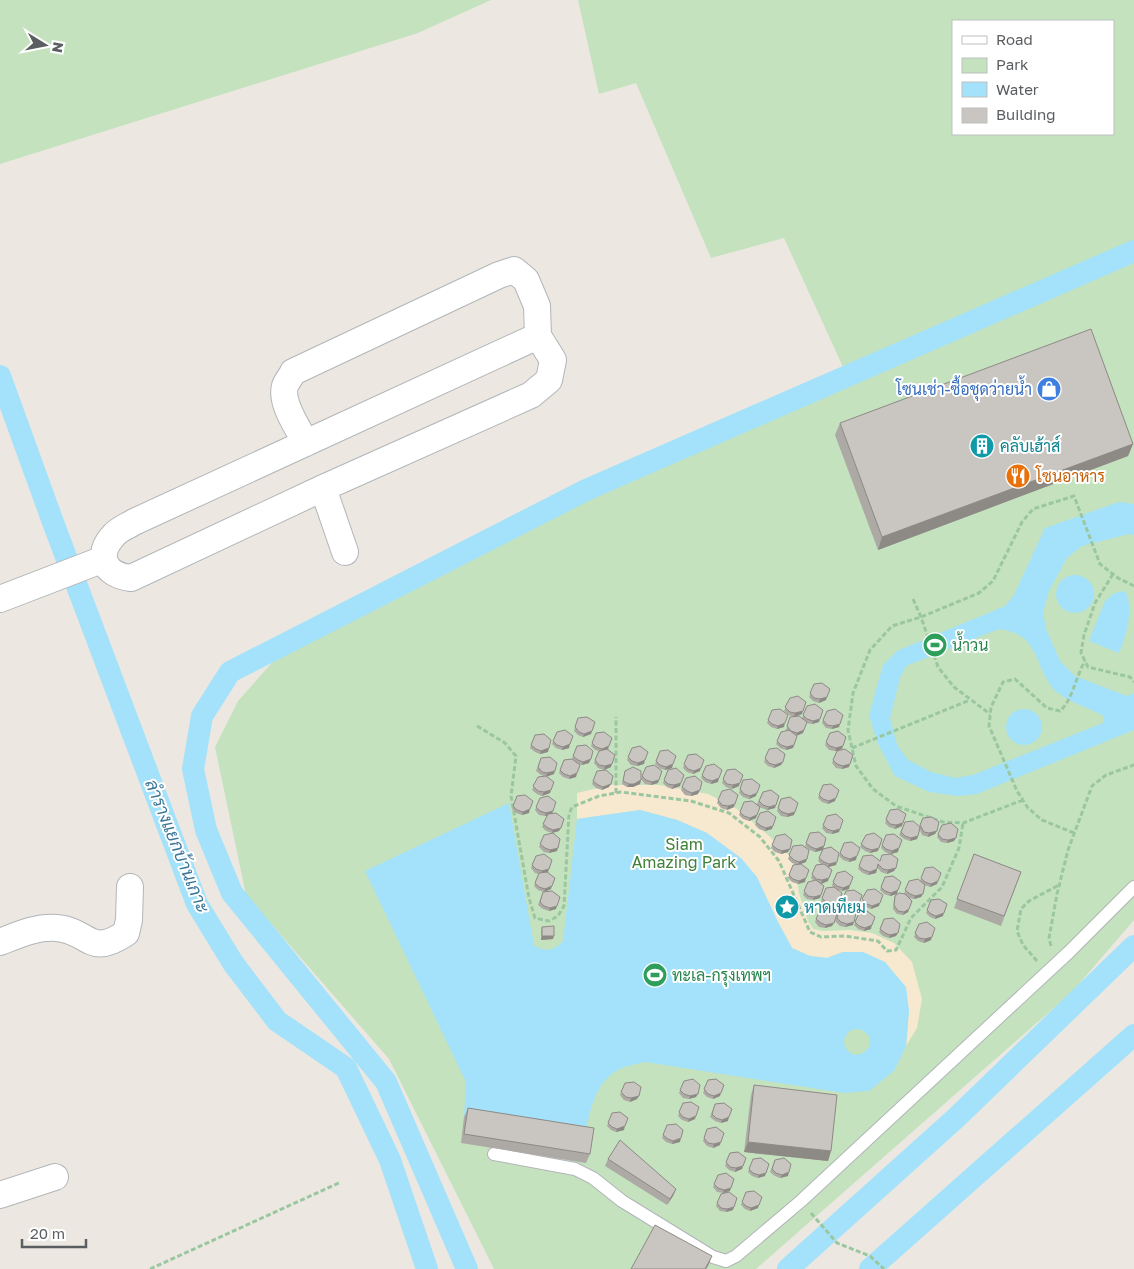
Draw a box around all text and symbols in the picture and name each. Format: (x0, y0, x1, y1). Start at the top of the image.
north arrow (20, 20, 70, 70)
legend (952, 20, 1114, 135)
text: Road (996, 30, 1033, 48)
text: N (49, 41, 68, 54)
text: Park (996, 55, 1029, 73)
text: Water (996, 80, 1039, 98)
text: Building (996, 105, 1056, 123)
place label: โซนเช่า-ซื้อชุดว่ายน้ำ (895, 375, 1032, 401)
shop icon: โซนเช่า-ซื้อชุดว่ายน้ำ (1036, 376, 1062, 402)
building icon: คลับเฮ้าส์ (969, 433, 995, 459)
place label: คลับเฮ้าส์ (1000, 434, 1060, 456)
restaurant icon: โซนอาหาร (1005, 463, 1031, 489)
place label: โซนอาหาร (1035, 465, 1105, 486)
place label: น้ำวน (952, 631, 988, 655)
sports icon: น้ำวน (922, 632, 948, 658)
water label: ลำรางแยกบ้านเกาะ (141, 776, 215, 916)
park label: Siam Amazing Park (632, 834, 736, 872)
place icon: หาดเทียม (774, 894, 800, 920)
place label: หาดเทียม (804, 896, 866, 917)
sports icon: ทะเล-กรุงเทพฯ (642, 962, 668, 988)
place label: ทะเล-กรุงเทพฯ (672, 965, 771, 987)
scale bar (22, 1216, 86, 1248)
text: 20 m (30, 1224, 65, 1242)

